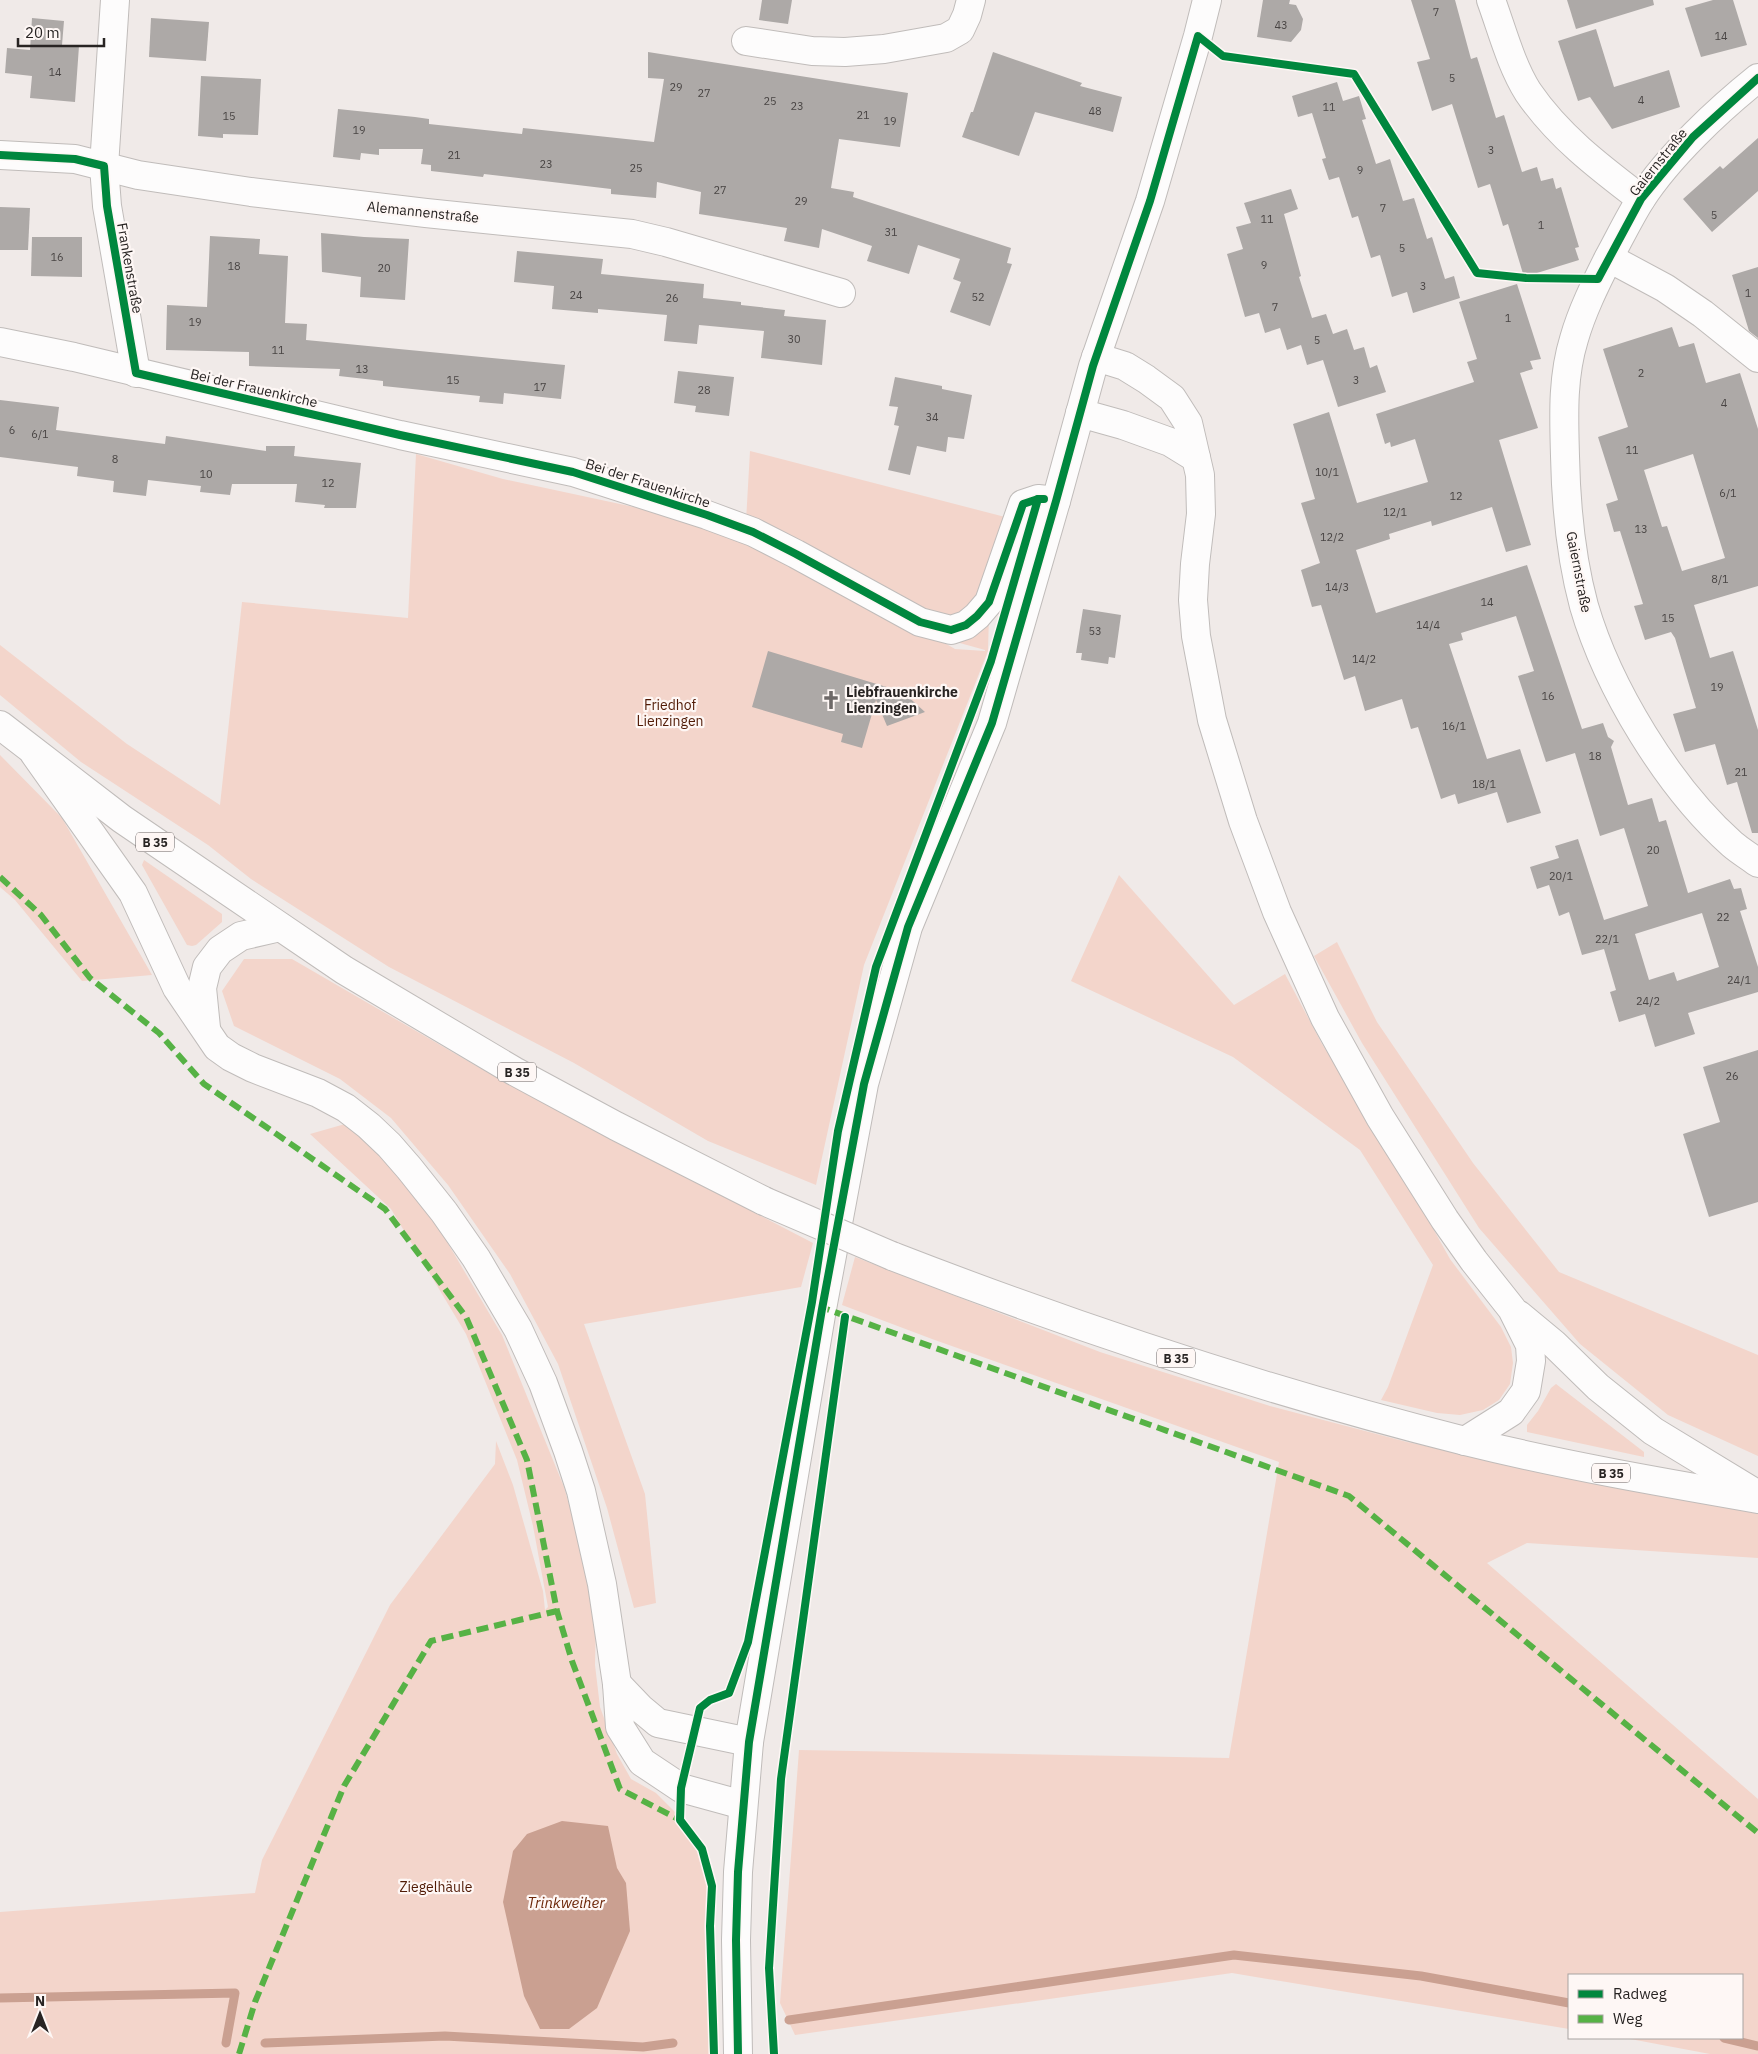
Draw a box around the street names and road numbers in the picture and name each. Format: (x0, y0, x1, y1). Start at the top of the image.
street label: Gaiernstraße (1625, 124, 1691, 200)
street label: Alemannenstraße (366, 197, 480, 227)
street label: Frankenstraße (113, 221, 147, 315)
street label: Bei der Frauenkirche (189, 365, 320, 411)
street label: Bei der Frauenkirche (583, 454, 713, 512)
street label: Gaiernstraße (1562, 530, 1596, 614)
road number: B 35 (136, 832, 174, 852)
road number: B 35 (498, 1062, 536, 1082)
road number: B 35 (1157, 1349, 1195, 1368)
road number: B 35 (1592, 1464, 1630, 1482)

